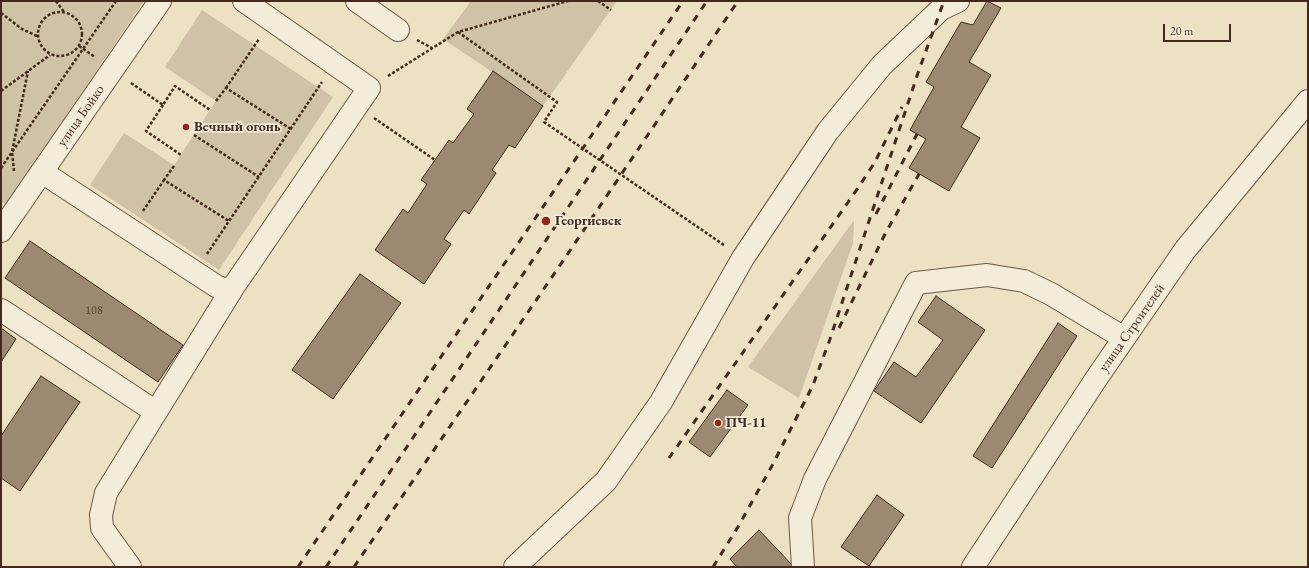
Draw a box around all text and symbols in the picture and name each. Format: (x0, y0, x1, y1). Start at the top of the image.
scale bar (1165, 16, 1233, 42)
text: 20 m (1170, 23, 1193, 39)
street label: улица Бойко (54, 82, 108, 150)
place label: Вечный огонь (194, 119, 280, 135)
marker: Вечный огонь (181, 122, 191, 132)
place label: Георгиевск (555, 213, 622, 229)
marker: Георгиевск (540, 215, 552, 227)
street label: улица Строителей (1095, 281, 1169, 375)
house number: 108 (85, 304, 103, 318)
place label: ПЧ-11 (726, 415, 766, 431)
marker: ПЧ-11 (713, 418, 723, 428)

